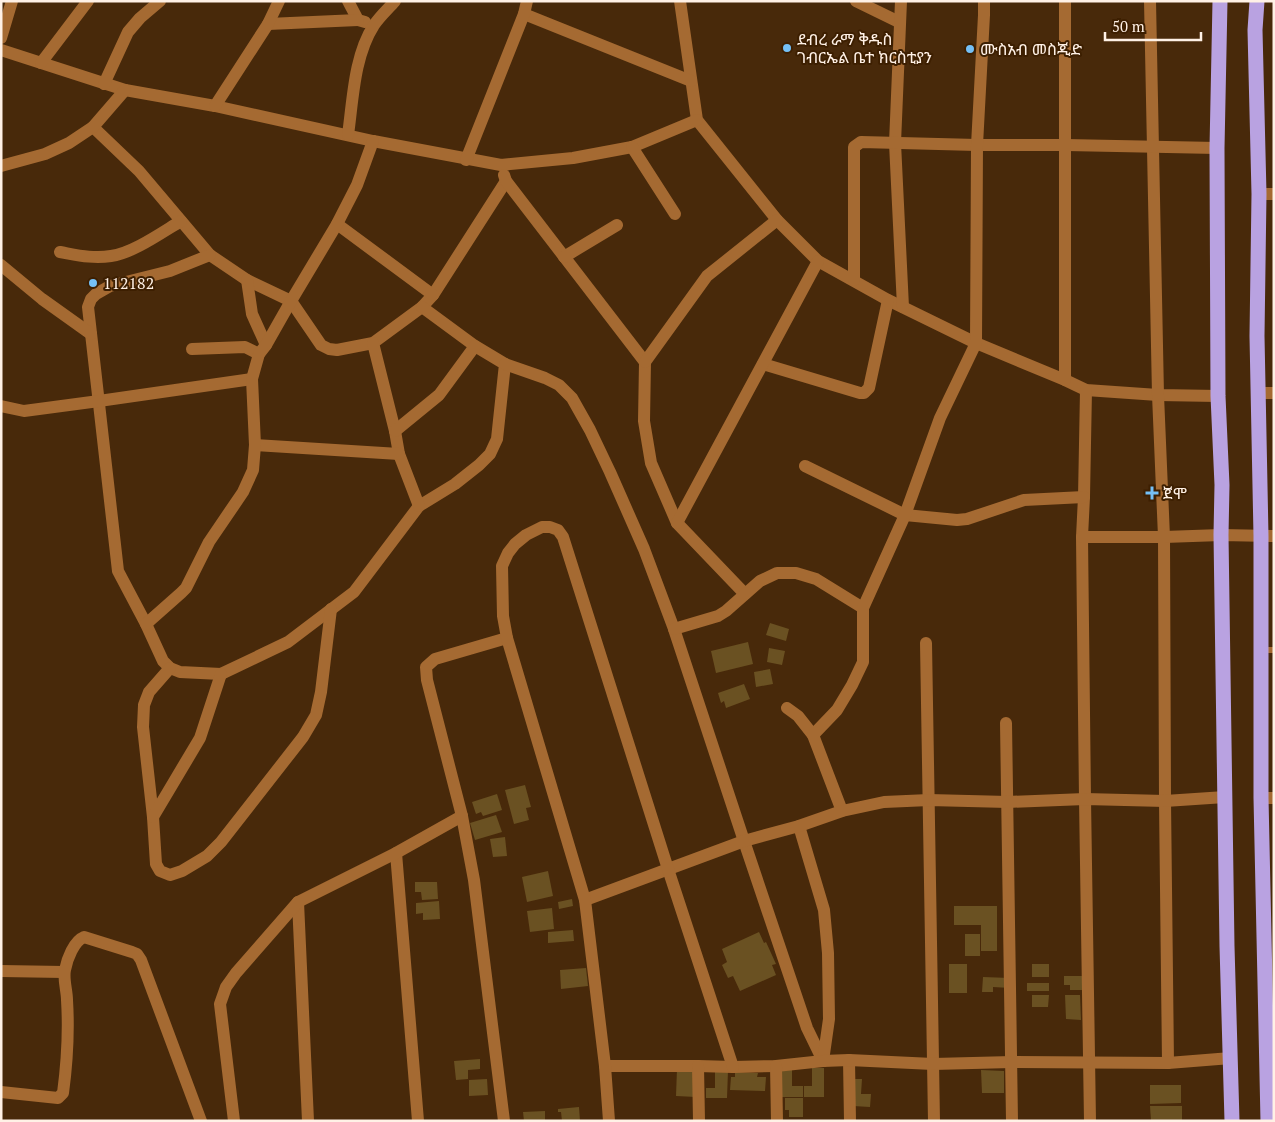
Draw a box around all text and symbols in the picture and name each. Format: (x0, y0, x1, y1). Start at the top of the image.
scale bar (1105, 10, 1201, 42)
text: 50 m (1112, 16, 1145, 36)
place label: ደብረ ራማ ቅዱስ ገብርኤል ቤተ ክርስቲያን (797, 28, 932, 68)
place label: ሙስአብ መስጂድ (980, 38, 1083, 60)
marker: ደብረ ራማ ቅዱስ ገብርኤል ቤተ ክርስቲያን (781, 42, 793, 54)
marker: ሙስአብ መስጂድ (964, 43, 976, 55)
place label: 112182 (103, 272, 154, 294)
marker: 112182 (87, 277, 99, 289)
place label: ጀሞ (1163, 482, 1187, 504)
marker: ጀሞ (1145, 486, 1159, 500)

